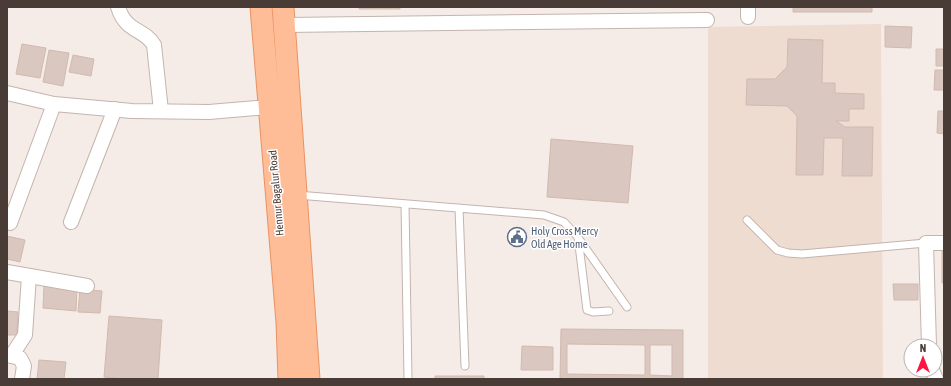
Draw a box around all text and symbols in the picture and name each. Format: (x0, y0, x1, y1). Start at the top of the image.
street label: Hennur Bagalur Road (266, 150, 286, 236)
place label: Holy Cross Mercy Old Age Home (531, 225, 599, 250)
public building icon: Holy Cross Mercy Old Age Home (506, 226, 528, 248)
north arrow (903, 338, 943, 378)
text: N (920, 342, 926, 354)

